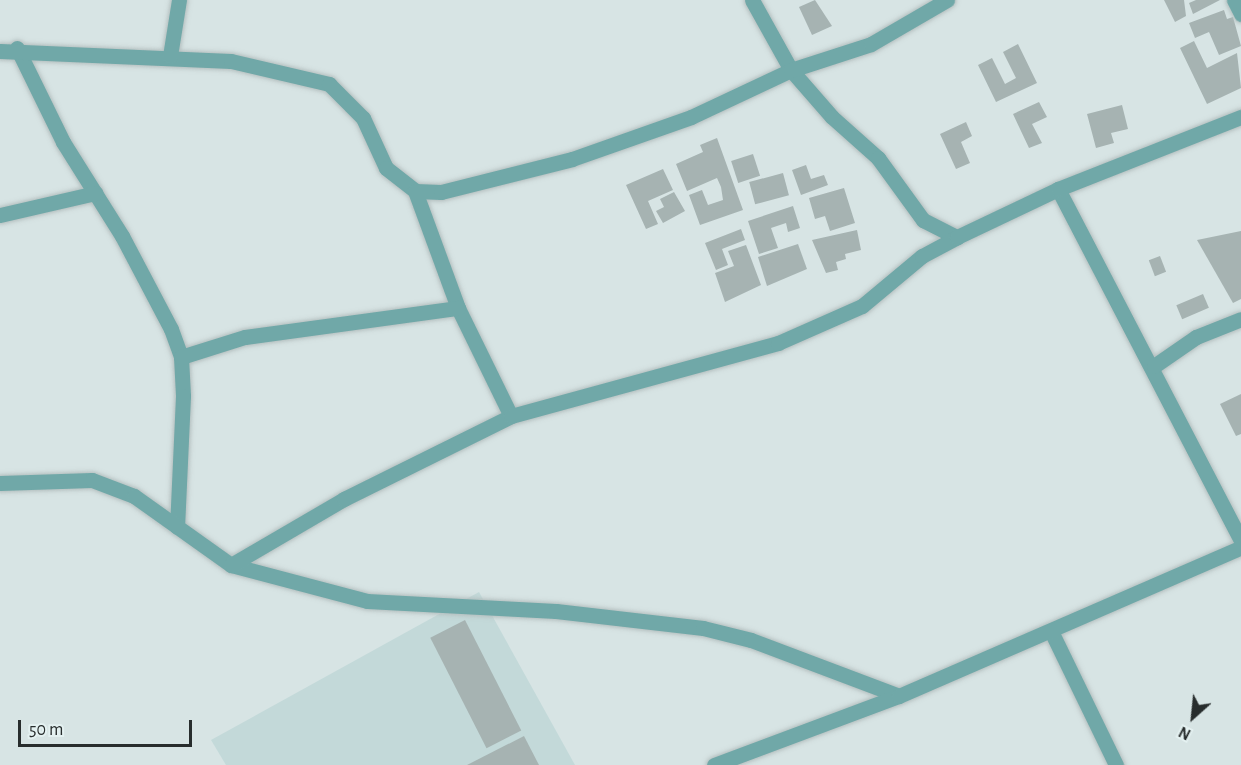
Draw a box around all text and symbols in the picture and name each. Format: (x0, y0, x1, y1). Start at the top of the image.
north arrow (1163, 687, 1223, 747)
scale bar (21, 708, 195, 746)
text: 50 m (29, 721, 63, 739)
text: N (1176, 723, 1193, 743)

